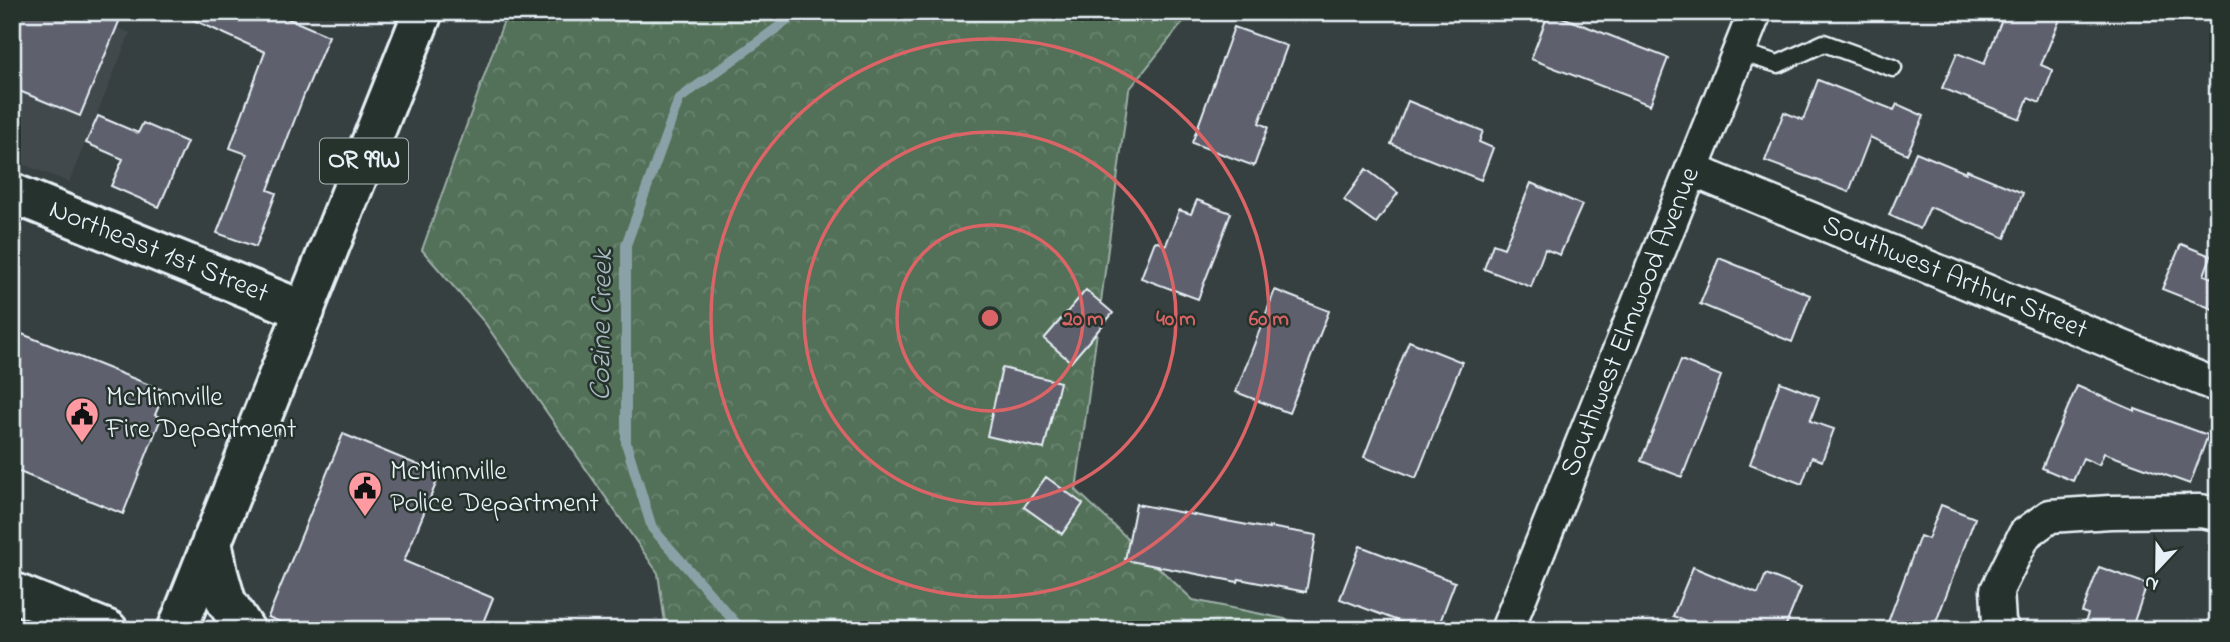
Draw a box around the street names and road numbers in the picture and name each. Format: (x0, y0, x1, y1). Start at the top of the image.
road number: OR 99W (320, 138, 408, 184)
street label: Southwest Elmwood Avenue (1550, 161, 1711, 483)
street label: Northeast 1st Street (43, 189, 275, 315)
street label: Southwest Arthur Street (1816, 205, 2094, 351)

